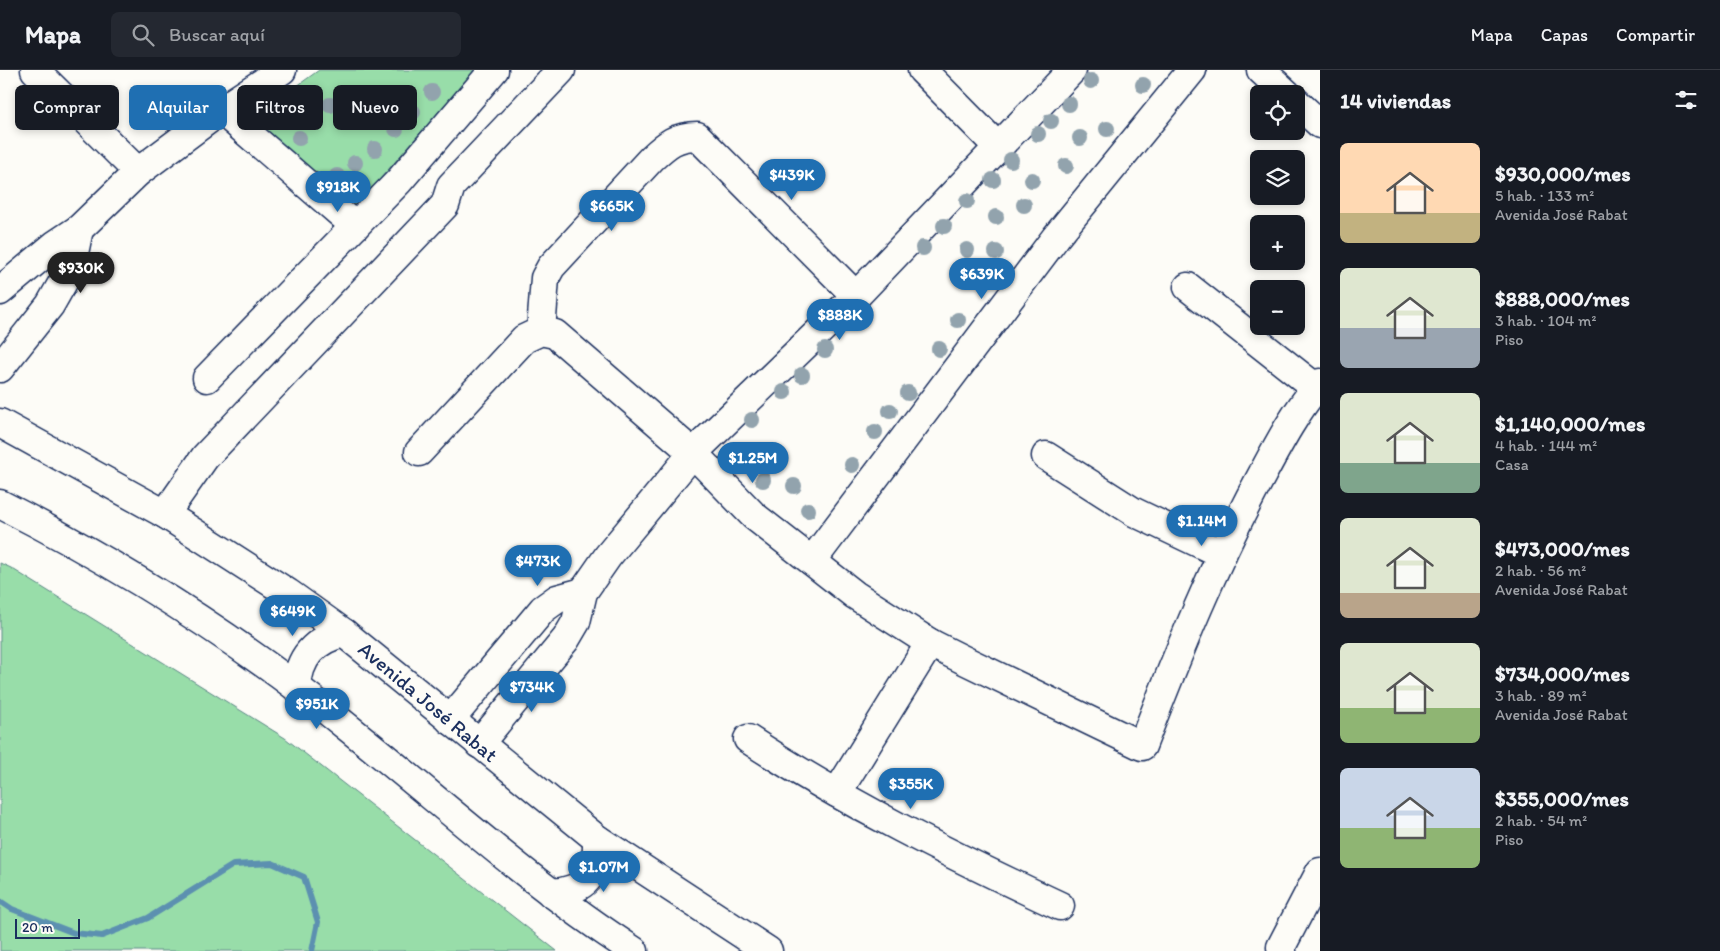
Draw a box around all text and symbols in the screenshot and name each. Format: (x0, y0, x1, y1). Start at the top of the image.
search box (111, 12, 461, 57)
text: Mapa (25, 20, 81, 49)
icon: search (129, 21, 157, 49)
text: Buscar aquí (169, 23, 265, 46)
text: Mapa (1471, 24, 1513, 46)
text: Capas (1541, 24, 1588, 46)
text: Compartir (1616, 24, 1695, 46)
chip: Comprar (15, 85, 119, 130)
chip: Alquilar (129, 85, 227, 130)
chip: Filtros (237, 85, 323, 130)
chip: Nuevo (333, 85, 417, 130)
map controls (1250, 85, 1305, 335)
button: locate (1250, 85, 1305, 140)
icon: filters (1672, 86, 1700, 114)
text: 14 viviendas (1340, 88, 1451, 113)
button: layers (1250, 150, 1305, 205)
pin: $439K (757, 158, 827, 201)
text: $930,000/mes (1495, 161, 1631, 186)
icon: home (1380, 163, 1440, 223)
text: $439K (769, 165, 815, 184)
pin: $918K (303, 170, 373, 213)
text: $918K (317, 177, 359, 196)
text: 5 hab. · 133 m² (1495, 186, 1594, 205)
pin: $665K (577, 190, 647, 232)
text: $665K (590, 196, 634, 215)
text: Avenida José Rabat (1495, 205, 1628, 224)
button: + (1250, 215, 1305, 270)
pin: $930K (46, 252, 116, 294)
text: $930K (58, 258, 104, 277)
pin: $639K (947, 258, 1017, 300)
text: $639K (960, 264, 1004, 283)
button: − (1250, 280, 1305, 335)
text: $888,000/mes (1495, 286, 1630, 311)
icon: home (1380, 288, 1440, 348)
pin: $888K (805, 298, 875, 341)
text: $888K (818, 305, 862, 324)
text: 3 hab. · 104 m² (1495, 311, 1597, 330)
text: Piso (1495, 330, 1523, 349)
text: $1,140,000/mes (1495, 411, 1645, 436)
icon: home (1380, 413, 1440, 473)
text: 4 hab. · 144 m² (1495, 436, 1597, 455)
pin: $1.25M (712, 442, 794, 484)
text: $1.25M (729, 448, 777, 467)
text: Casa (1495, 455, 1529, 474)
pin: $1.14M (1161, 504, 1243, 547)
text: $1.14M (1177, 511, 1227, 530)
text: $473,000/mes (1495, 536, 1630, 561)
icon: home (1380, 538, 1440, 598)
pin: $473K (503, 544, 573, 587)
text: $473K (516, 551, 560, 570)
text: 2 hab. · 56 m² (1495, 561, 1586, 580)
text: Avenida José Rabat (1495, 580, 1628, 599)
pin: $649K (258, 594, 328, 637)
text: $649K (271, 601, 315, 620)
street label: Avenida José Rabat (354, 636, 503, 767)
text: $734,000/mes (1495, 661, 1630, 686)
icon: home (1380, 663, 1440, 723)
pin: $734K (497, 670, 567, 713)
text: $734K (510, 677, 554, 696)
text: 3 hab. · 89 m² (1495, 686, 1587, 705)
pin: $951K (282, 688, 352, 730)
text: $951K (296, 694, 338, 713)
text: Avenida José Rabat (1495, 705, 1628, 724)
pin: $355K (876, 768, 946, 810)
text: $355K (889, 774, 933, 793)
text: $355,000/mes (1495, 786, 1629, 811)
icon: home (1380, 788, 1440, 848)
text: 2 hab. · 54 m² (1495, 811, 1587, 830)
text: Piso (1495, 830, 1523, 849)
pin: $1.07M (563, 850, 645, 893)
text: $1.07M (579, 857, 629, 876)
scale bar (15, 916, 80, 939)
text: 20 m (22, 919, 53, 936)

